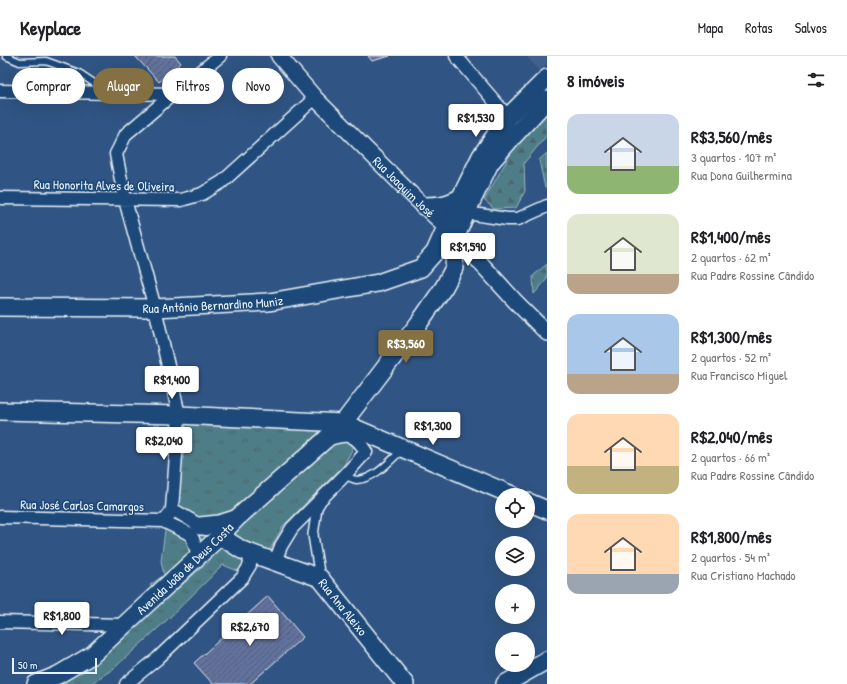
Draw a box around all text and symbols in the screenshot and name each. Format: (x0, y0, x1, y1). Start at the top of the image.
text: Keyplace (20, 15, 81, 41)
text: Mapa (698, 18, 723, 37)
text: Rotas (745, 18, 773, 37)
text: Salvos (795, 18, 827, 37)
chip: Comprar (12, 68, 85, 104)
chip: Alugar (93, 68, 154, 104)
chip: Filtros (162, 68, 224, 104)
chip: Novo (232, 68, 284, 104)
text: 8 imóveis (567, 69, 624, 92)
icon: filters (805, 69, 827, 91)
pin: R$1,530 (439, 104, 513, 138)
text: R$1,530 (458, 108, 495, 126)
text: R$3,560/mês (691, 125, 772, 148)
icon: home (599, 130, 647, 178)
text: 3 quartos · 107 m² (691, 148, 776, 166)
street label: Rua Joaquim José (369, 152, 439, 221)
text: Rua Dona Guilhermina (691, 166, 792, 184)
street label: Rua Honorita Alves de Oliveira (34, 175, 174, 195)
text: R$1,400/mês (691, 225, 771, 248)
icon: home (599, 230, 647, 278)
pin: R$1,590 (431, 233, 505, 267)
text: R$1,590 (450, 237, 486, 255)
text: 2 quartos · 62 m² (691, 248, 771, 266)
text: Rua Padre Rossine Cândido (691, 266, 814, 284)
street label: Rua Antônio Bernardino Muniz (143, 291, 285, 317)
text: R$1,300/mês (691, 325, 772, 348)
pin: R$3,560 (369, 330, 443, 364)
icon: home (599, 330, 647, 378)
text: R$3,560 (387, 334, 425, 352)
text: 2 quartos · 52 m² (691, 348, 771, 366)
pin: R$1,400 (135, 366, 209, 400)
text: Rua Francisco Miguel (691, 366, 788, 384)
text: R$1,400 (154, 370, 190, 388)
pin: R$1,300 (396, 412, 470, 446)
text: R$1,300 (414, 416, 452, 434)
text: R$2,040/mês (691, 425, 772, 448)
pin: R$2,040 (127, 427, 201, 461)
icon: home (599, 430, 647, 478)
text: R$2,040 (145, 431, 183, 449)
text: 2 quartos · 66 m² (691, 448, 770, 466)
text: Rua Padre Rossine Cândido (691, 466, 814, 484)
map controls (495, 488, 535, 672)
button: locate (495, 488, 535, 528)
street label: Rua José Carlos Camargos (20, 495, 144, 515)
street label: Avenida João de Deus Costa (132, 519, 237, 619)
text: R$1,800/mês (691, 525, 772, 548)
icon: home (599, 530, 647, 578)
button: layers (495, 536, 535, 576)
text: 2 quartos · 54 m² (691, 548, 770, 566)
text: Rua Cristiano Machado (691, 566, 796, 584)
street label: Rua Ana Aleixo (315, 575, 372, 639)
button: + (495, 584, 535, 624)
pin: R$1,800 (25, 602, 99, 636)
text: R$1,800 (43, 606, 81, 624)
pin: R$2,670 (213, 613, 287, 647)
text: R$2,670 (231, 617, 269, 635)
button: − (495, 632, 535, 672)
scale bar (12, 656, 97, 675)
text: 50 m (18, 658, 38, 672)

